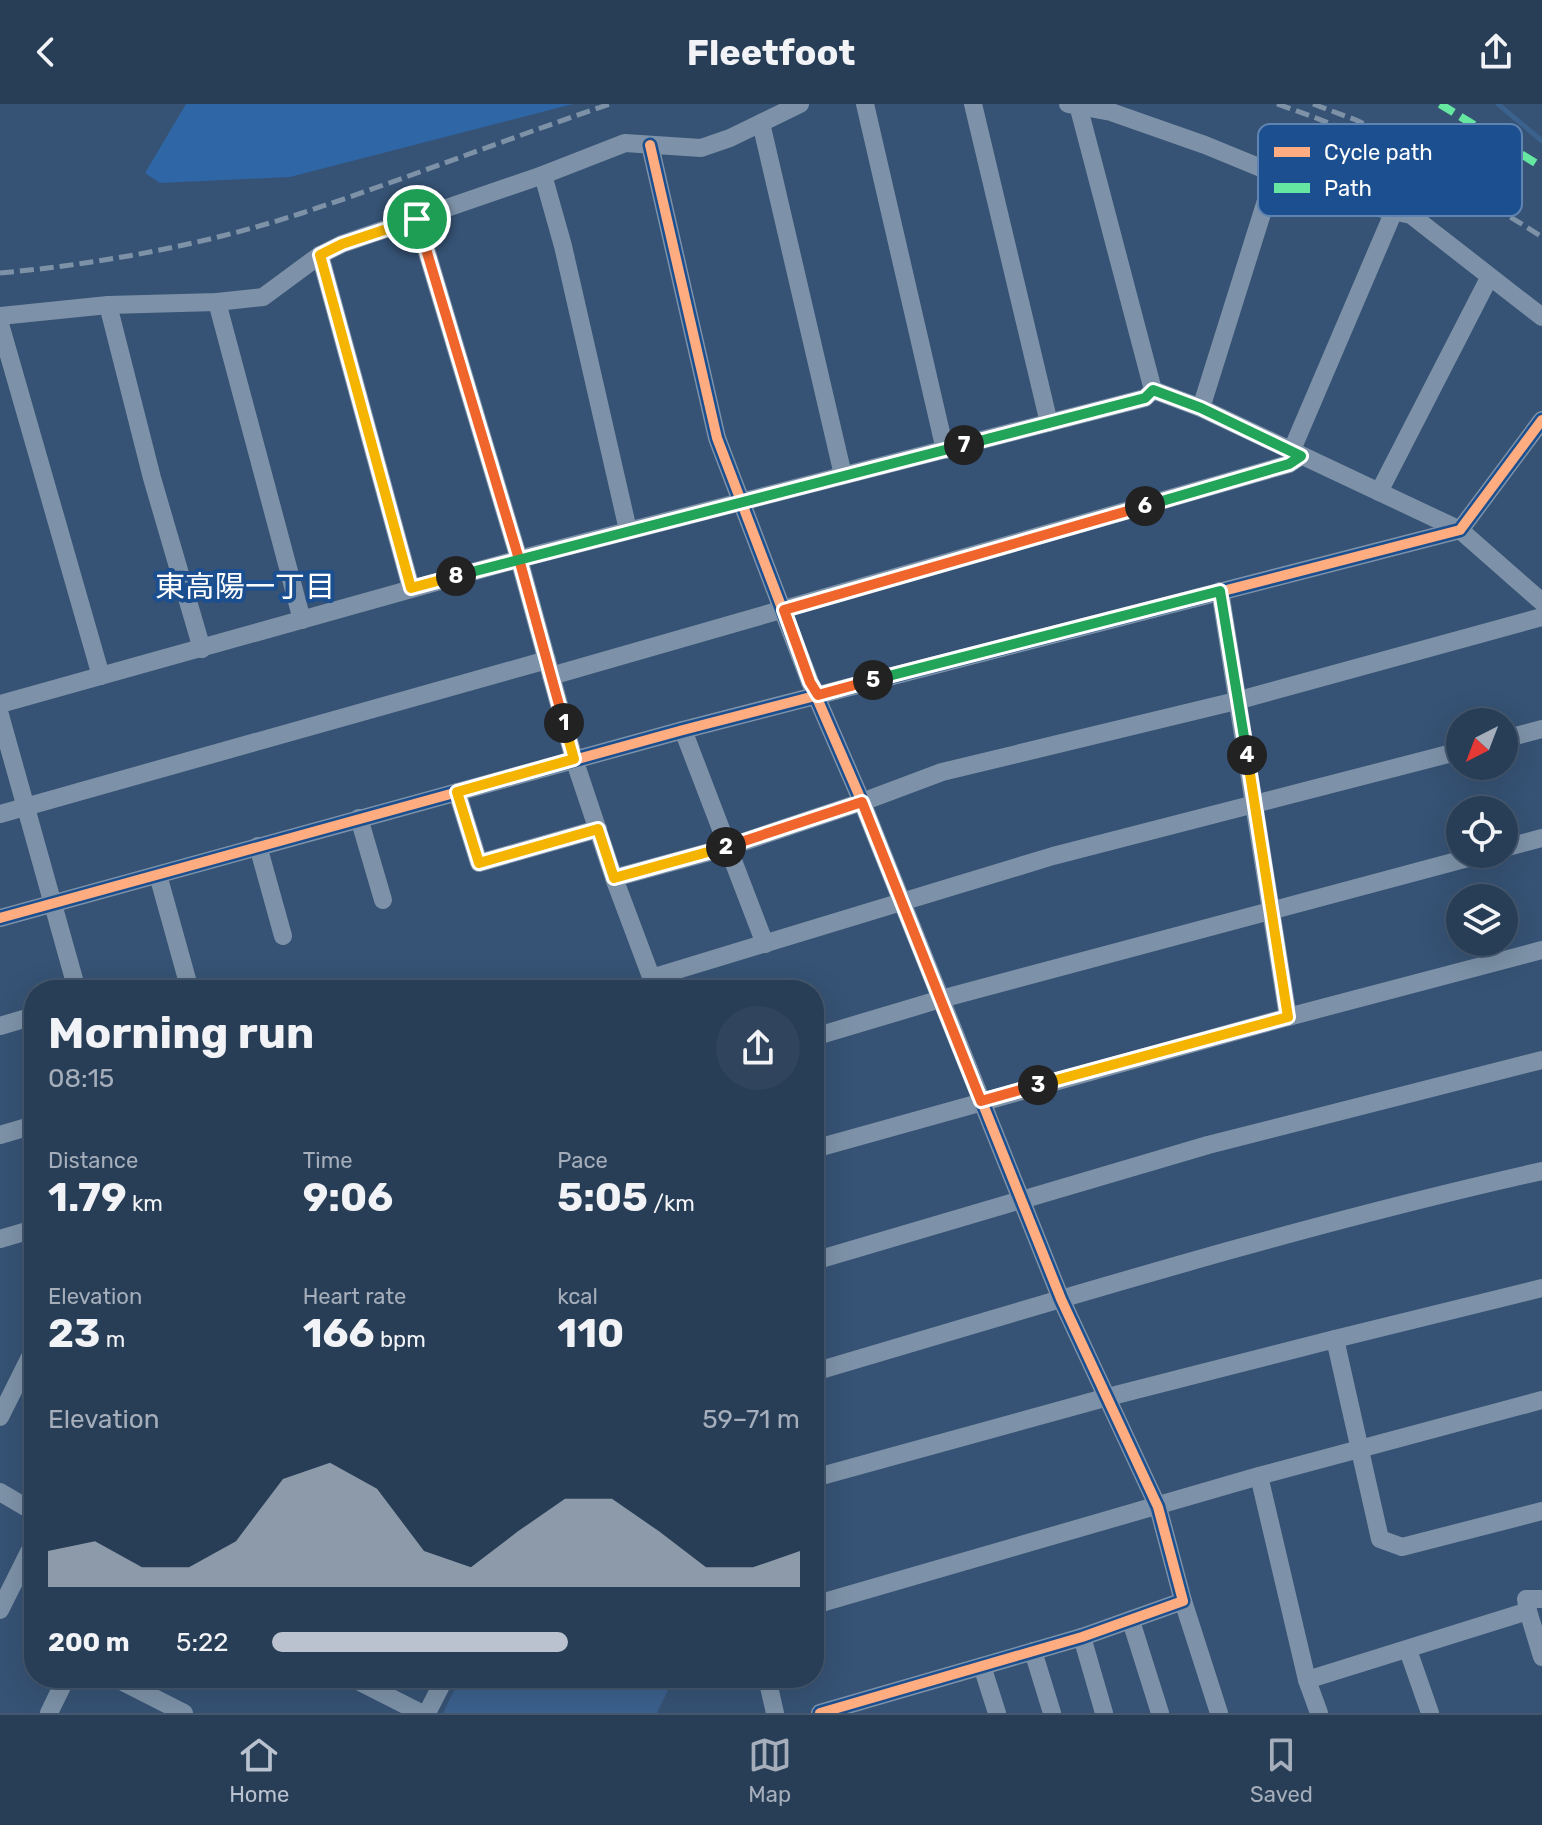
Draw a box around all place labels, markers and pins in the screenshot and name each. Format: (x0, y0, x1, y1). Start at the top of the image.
pin (383, 185, 451, 253)
pin: 7 (944, 425, 984, 465)
pin: 6 (1125, 486, 1165, 526)
pin: 8 (436, 556, 476, 596)
pin: 5 (853, 660, 893, 700)
pin: 1 (544, 703, 584, 743)
pin: 4 (1227, 735, 1267, 775)
pin: 2 (706, 827, 746, 867)
pin: 3 (1018, 1065, 1058, 1105)

